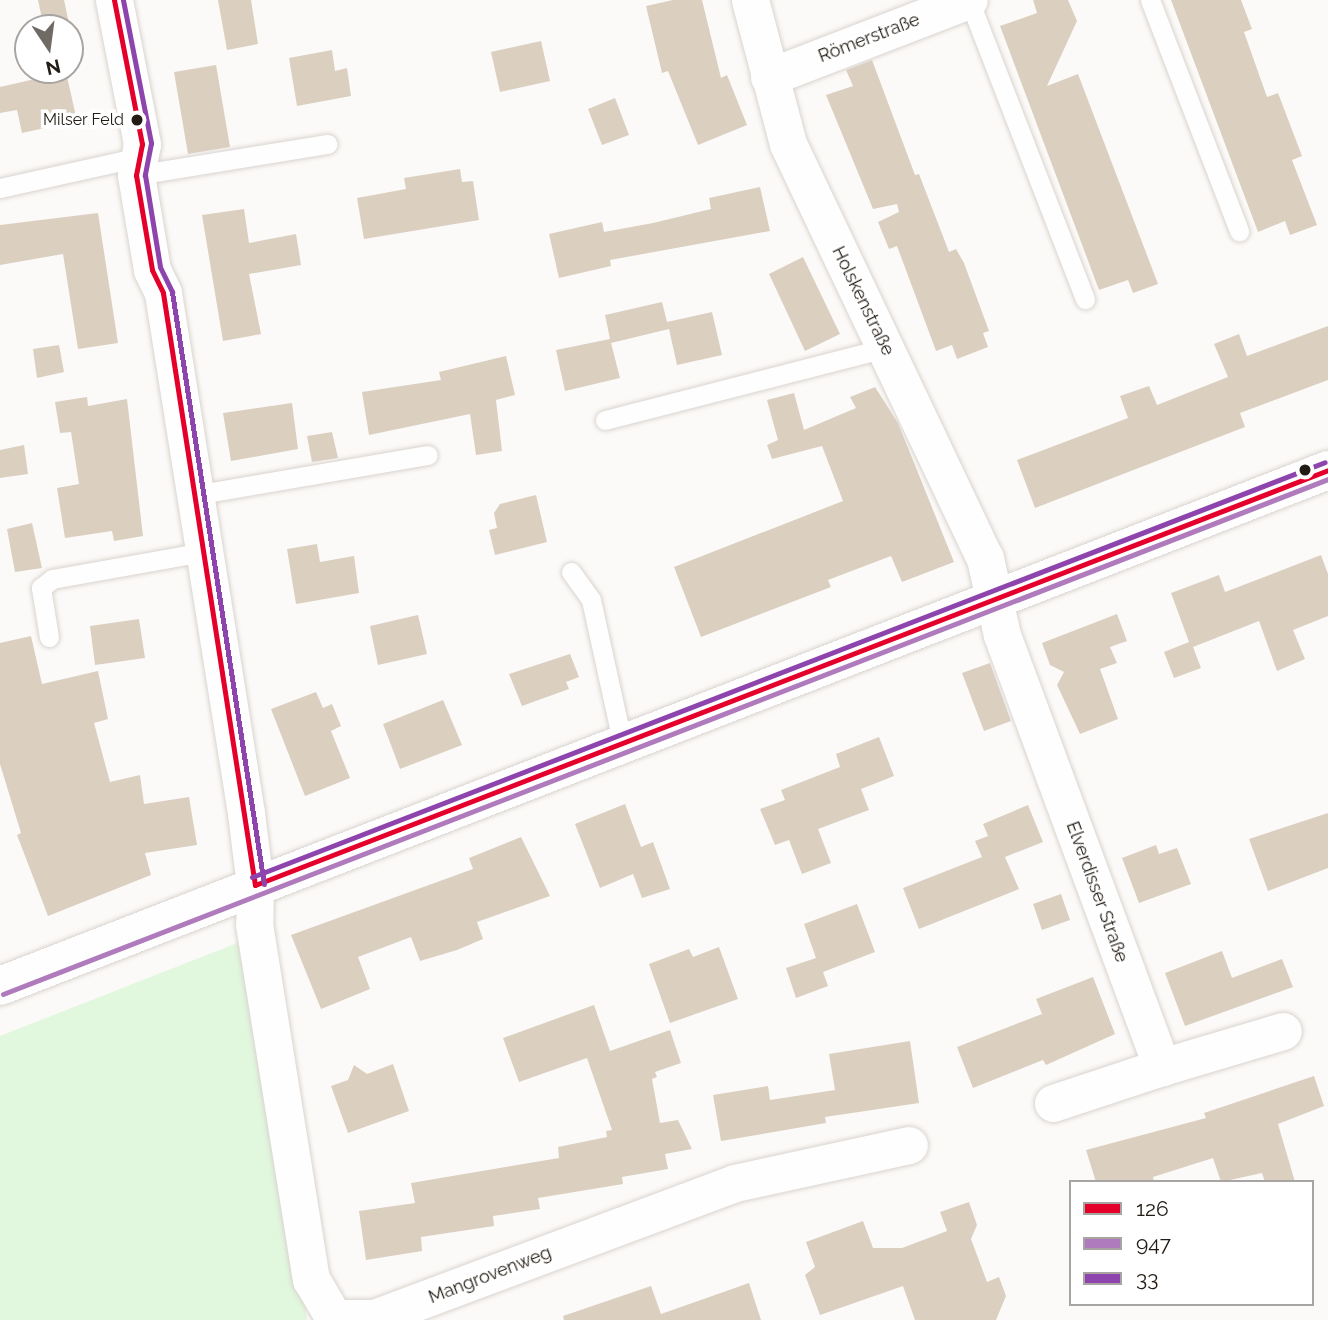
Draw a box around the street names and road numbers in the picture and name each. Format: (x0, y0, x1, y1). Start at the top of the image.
street label: Römerstraße (815, 9, 923, 67)
street label: Holskenstraße (827, 243, 899, 359)
street label: Elverdisser Straße (1061, 818, 1133, 966)
street label: Mangrovenweg (426, 1242, 554, 1308)

